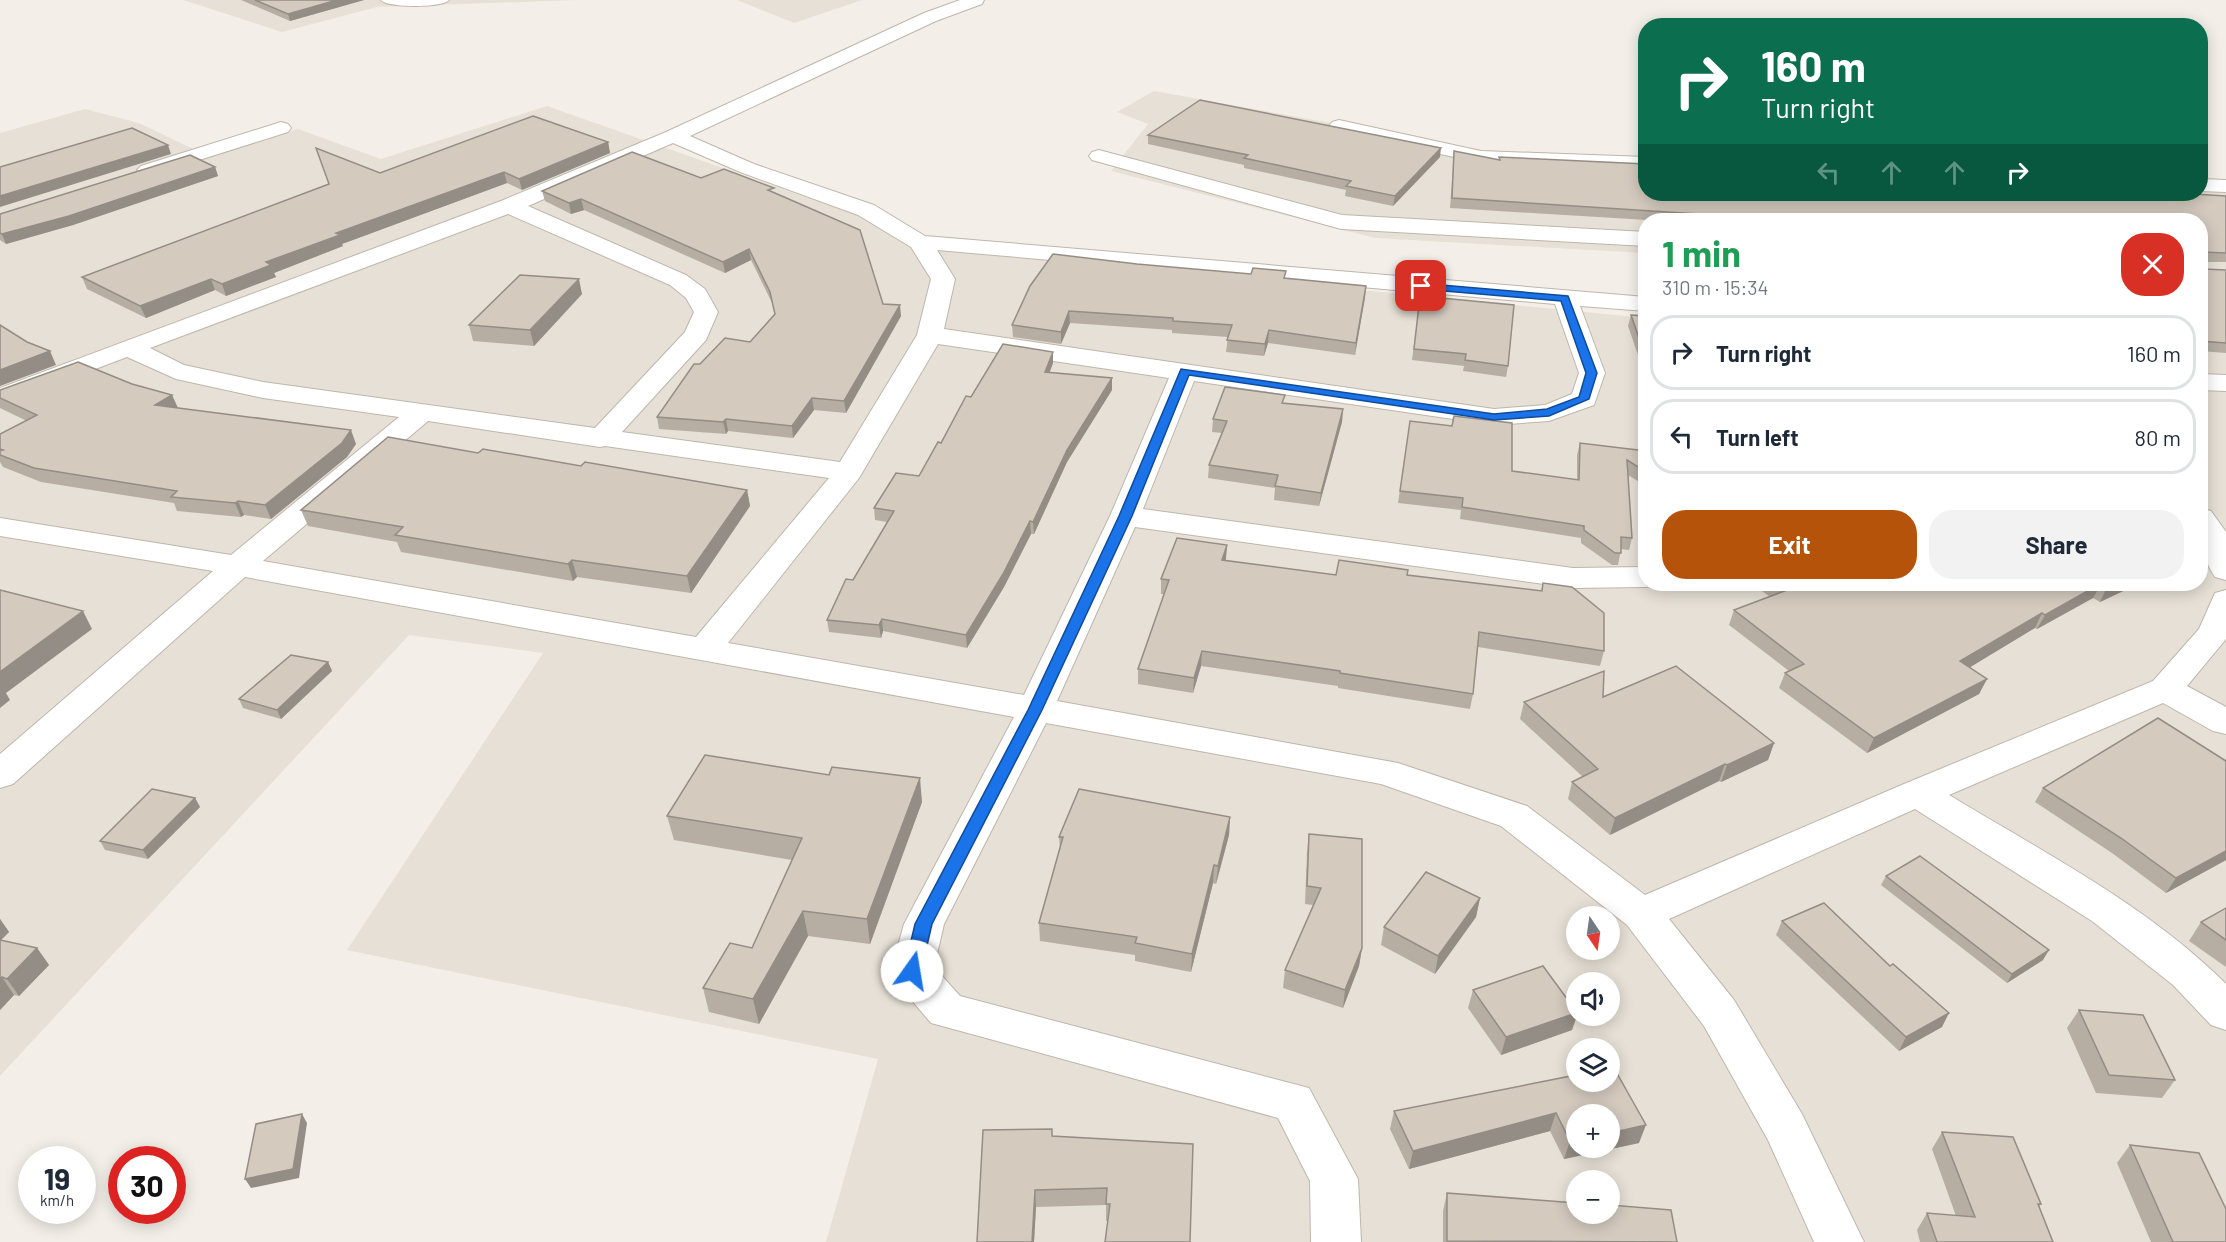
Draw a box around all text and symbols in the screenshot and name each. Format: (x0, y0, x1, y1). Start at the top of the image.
text: 160 m (1761, 40, 1866, 90)
icon: right (1662, 42, 1740, 120)
text: Turn right (1761, 91, 1875, 123)
icon: left (1812, 156, 1845, 189)
icon: ahead (1875, 156, 1908, 189)
icon: ahead (1938, 156, 1971, 189)
icon: right (2001, 156, 2034, 189)
text: 1 min (1662, 231, 1741, 274)
button: close (2121, 233, 2184, 296)
pin (1395, 260, 1446, 311)
icon: arrive (1404, 269, 1437, 302)
text: 310 m · 15:34 (1662, 275, 1769, 299)
icon: right (1665, 336, 1698, 369)
text: Turn right (1716, 340, 1811, 366)
text: 160 m (2127, 340, 2181, 366)
icon: left (1665, 420, 1698, 453)
text: Turn left (1716, 424, 1799, 450)
text: 80 m (2135, 424, 2181, 450)
button: Exit (1662, 510, 1917, 579)
button: Share (1929, 510, 2184, 579)
north arrow (1566, 906, 1620, 960)
map controls (1566, 906, 1620, 1224)
position arrow (880, 939, 944, 1003)
button: sound (1566, 972, 1620, 1026)
button: layers (1566, 1038, 1620, 1092)
button: + (1566, 1104, 1620, 1158)
speed limit sign: 30 (108, 1146, 186, 1224)
text: 19 (44, 1160, 70, 1196)
button: − (1566, 1170, 1620, 1224)
text: km/h (40, 1191, 74, 1209)

